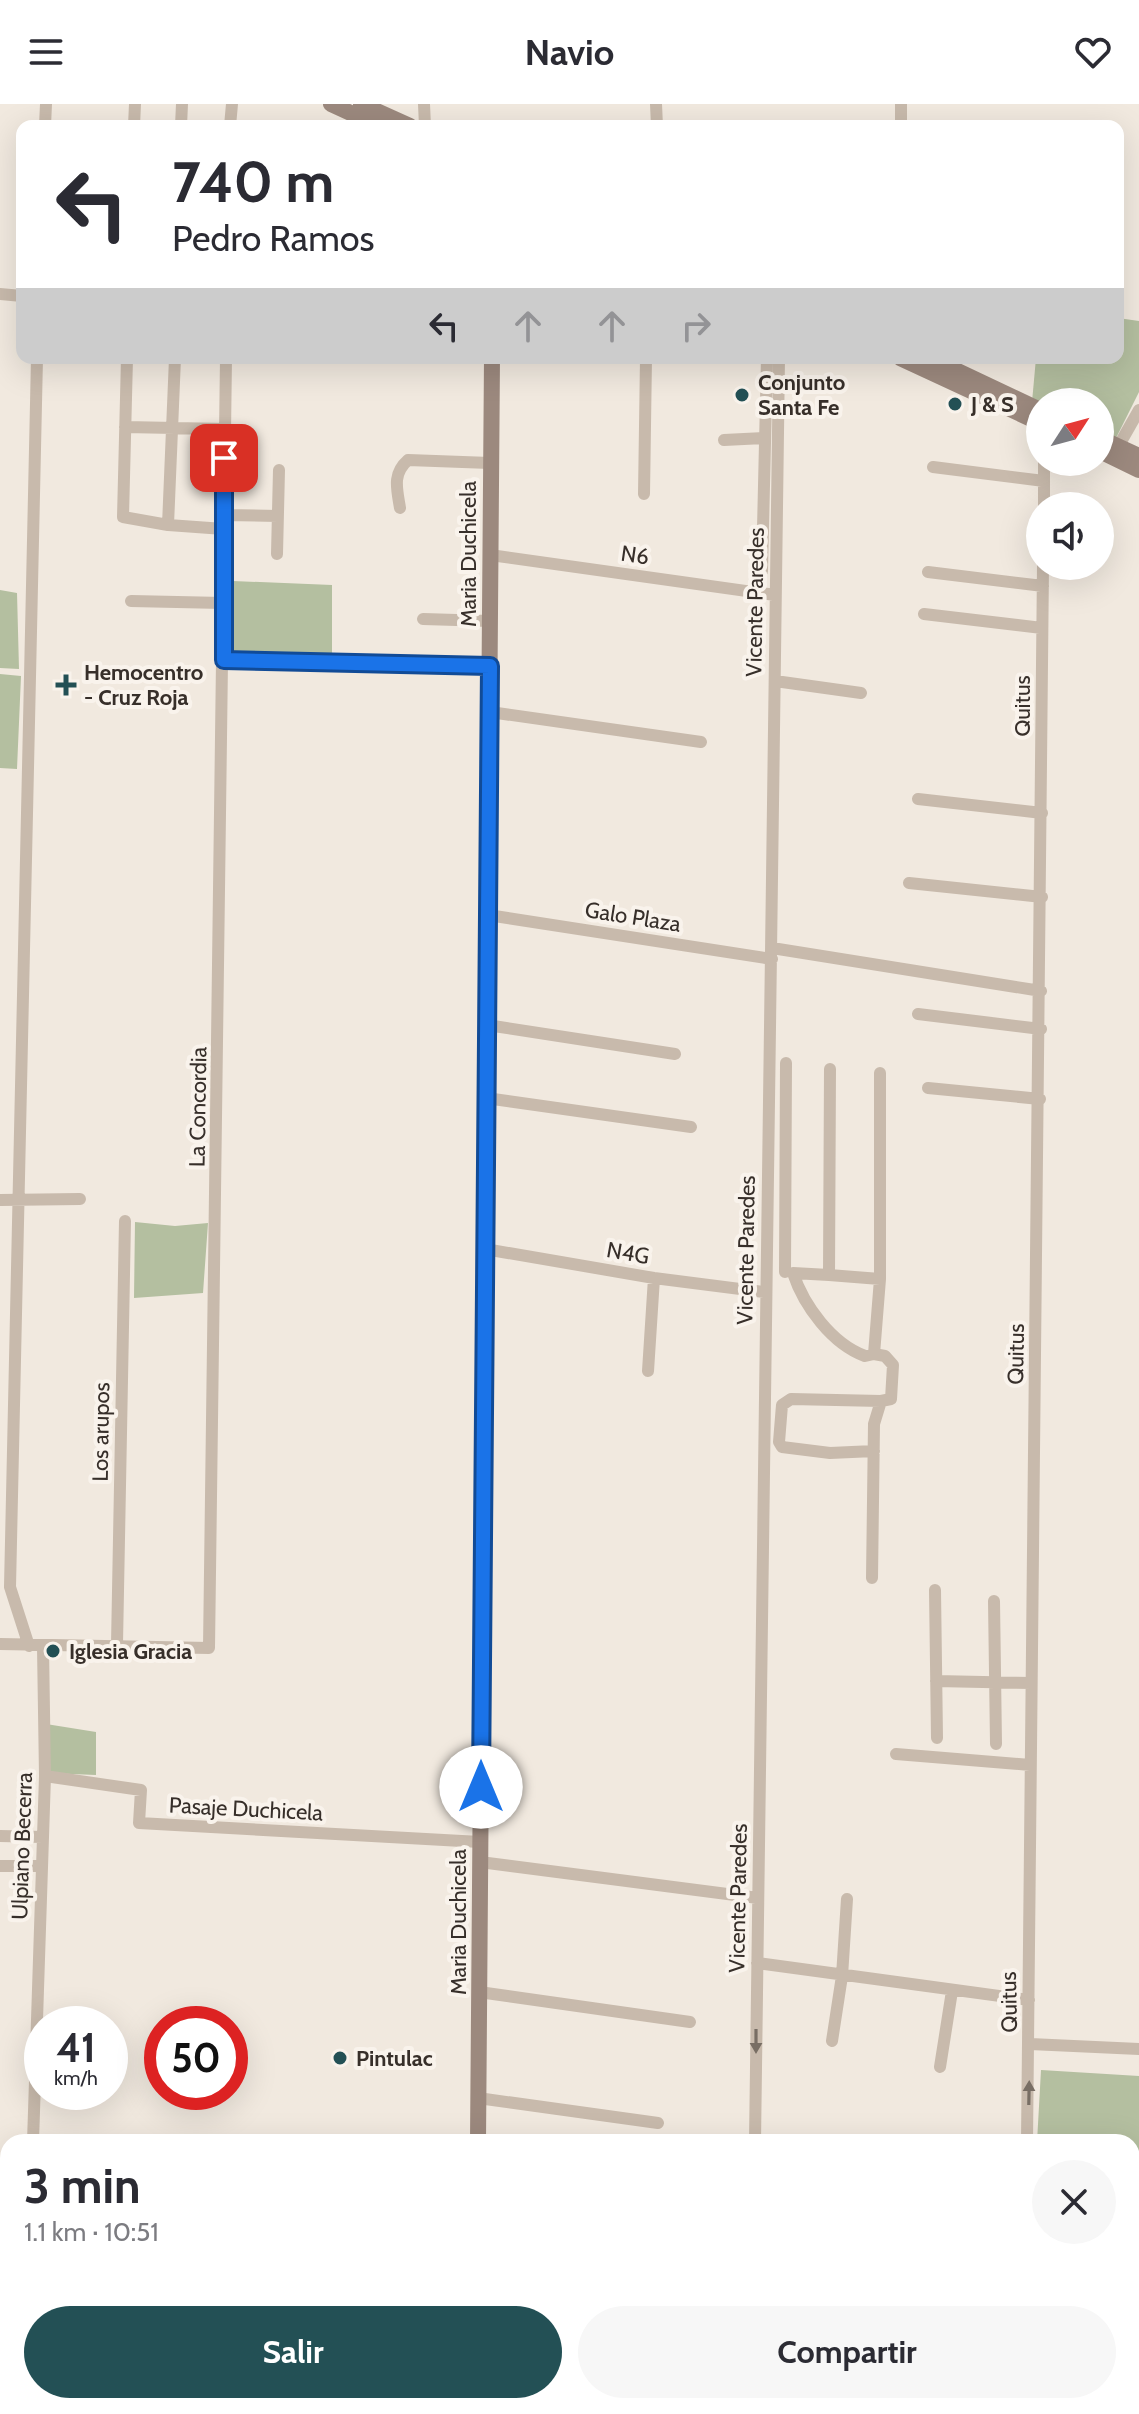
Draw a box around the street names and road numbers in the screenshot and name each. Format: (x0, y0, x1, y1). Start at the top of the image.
street label: Maria Duchicela (455, 480, 482, 627)
street label: Vicente Paredes (740, 527, 770, 677)
street label: N6 (619, 540, 651, 570)
street label: Quitus (1009, 675, 1036, 737)
street label: Galo Plaza (583, 896, 683, 938)
street label: La Concordia (183, 1046, 213, 1167)
street label: Vicente Paredes (731, 1175, 761, 1325)
street label: N4G (604, 1236, 652, 1270)
street label: Quitus (1002, 1323, 1030, 1385)
street label: Los arupos (87, 1382, 115, 1482)
street label: Ulpiano Becerra (6, 1771, 38, 1920)
street label: Pasaje Duchicela (168, 1791, 324, 1827)
street label: Vicente Paredes (723, 1823, 753, 1973)
street label: Maria Duchicela (445, 1848, 472, 1995)
street label: Quitus (995, 1971, 1023, 2033)

